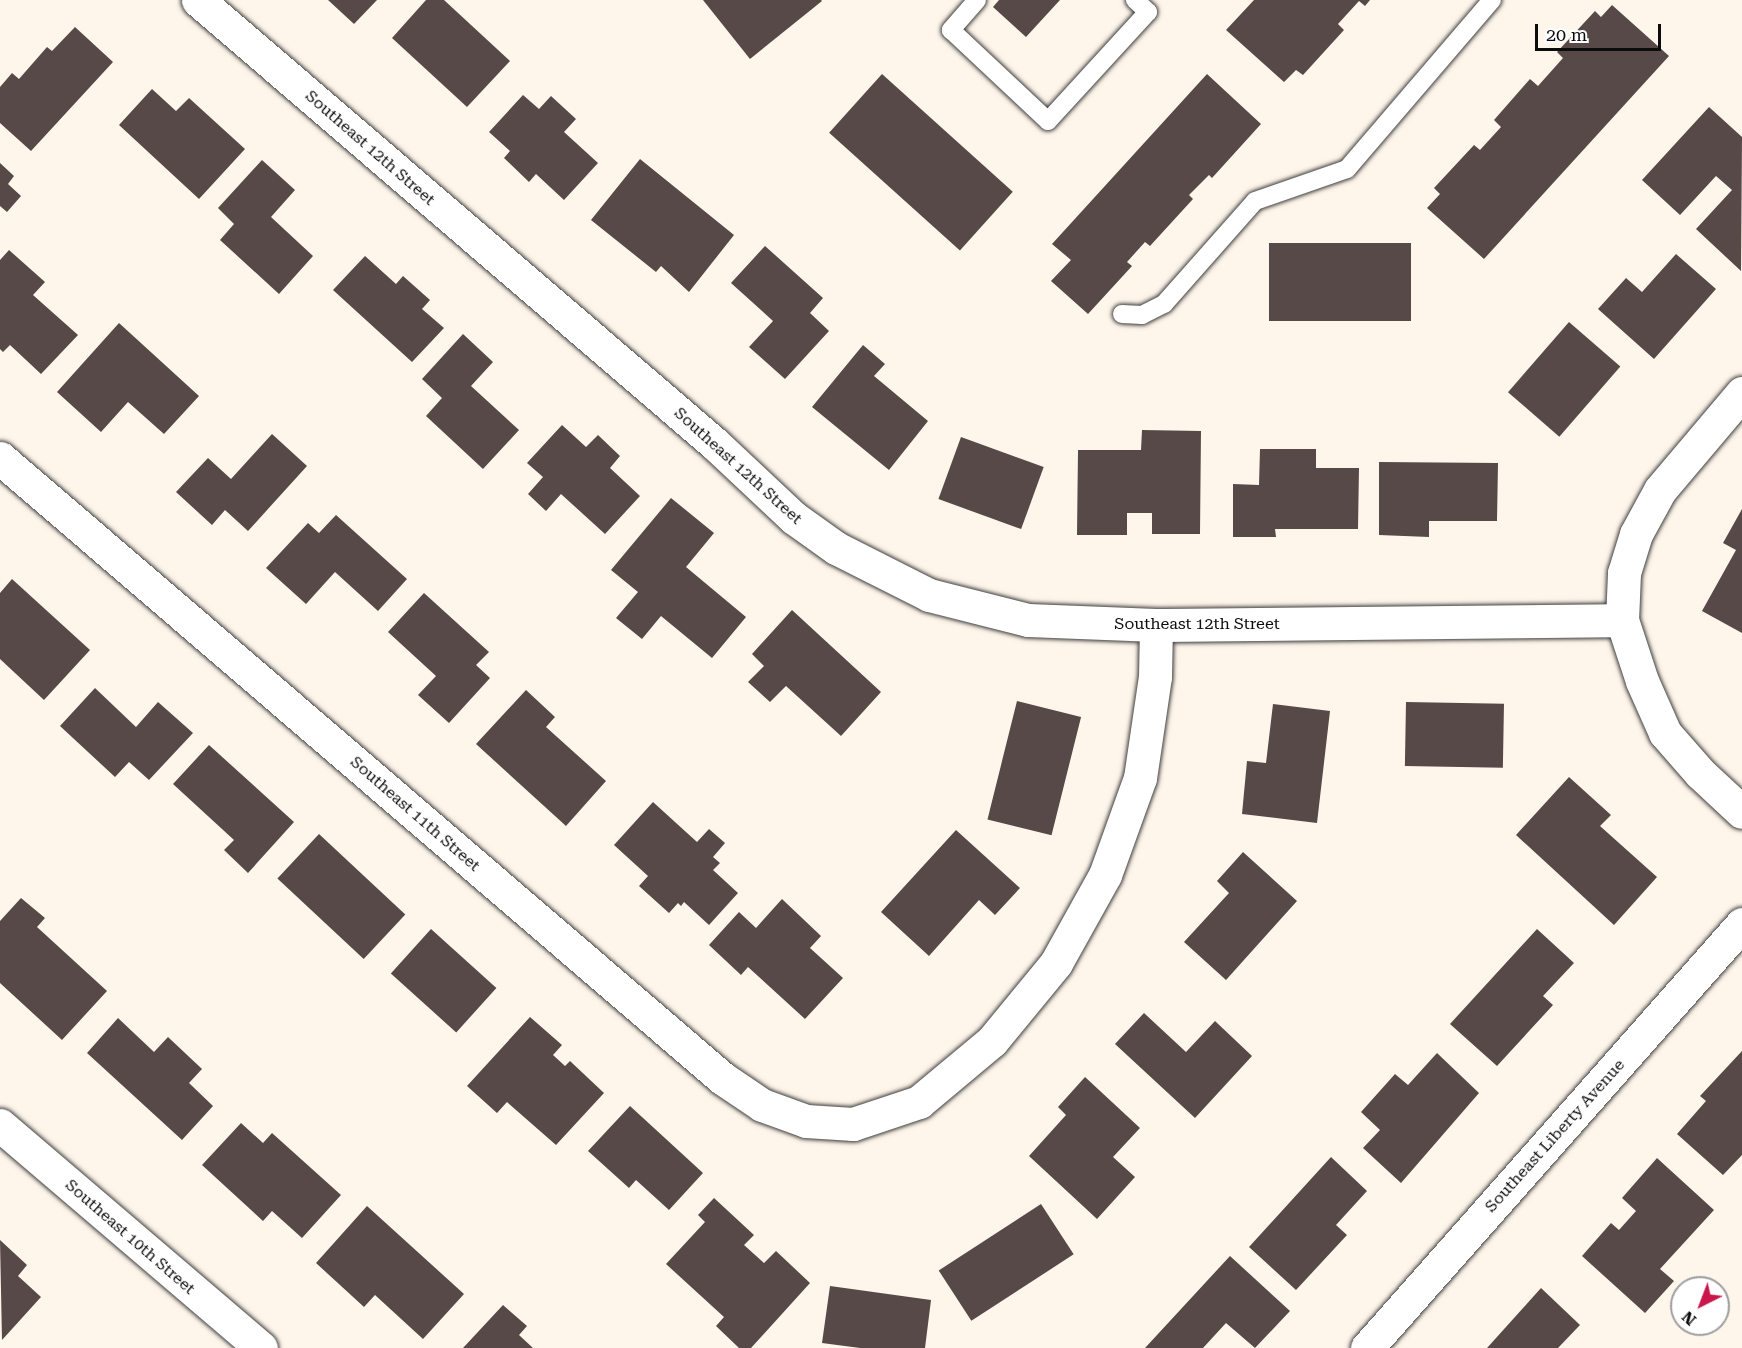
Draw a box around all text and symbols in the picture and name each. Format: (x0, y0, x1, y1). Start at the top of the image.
scale bar (1538, 12, 1664, 50)
text: 20 m (1546, 24, 1587, 45)
street label: Southeast 12th Street (301, 86, 439, 210)
street label: Southeast 12th Street (670, 404, 806, 528)
street label: Southeast 12th Street (1114, 614, 1280, 634)
street label: Southeast 11th Street (346, 752, 484, 876)
street label: Southeast Liberty Avenue (1481, 1056, 1629, 1216)
street label: Southeast 10th Street (61, 1175, 199, 1299)
north arrow (1670, 1276, 1730, 1336)
text: N (1678, 1307, 1700, 1329)

